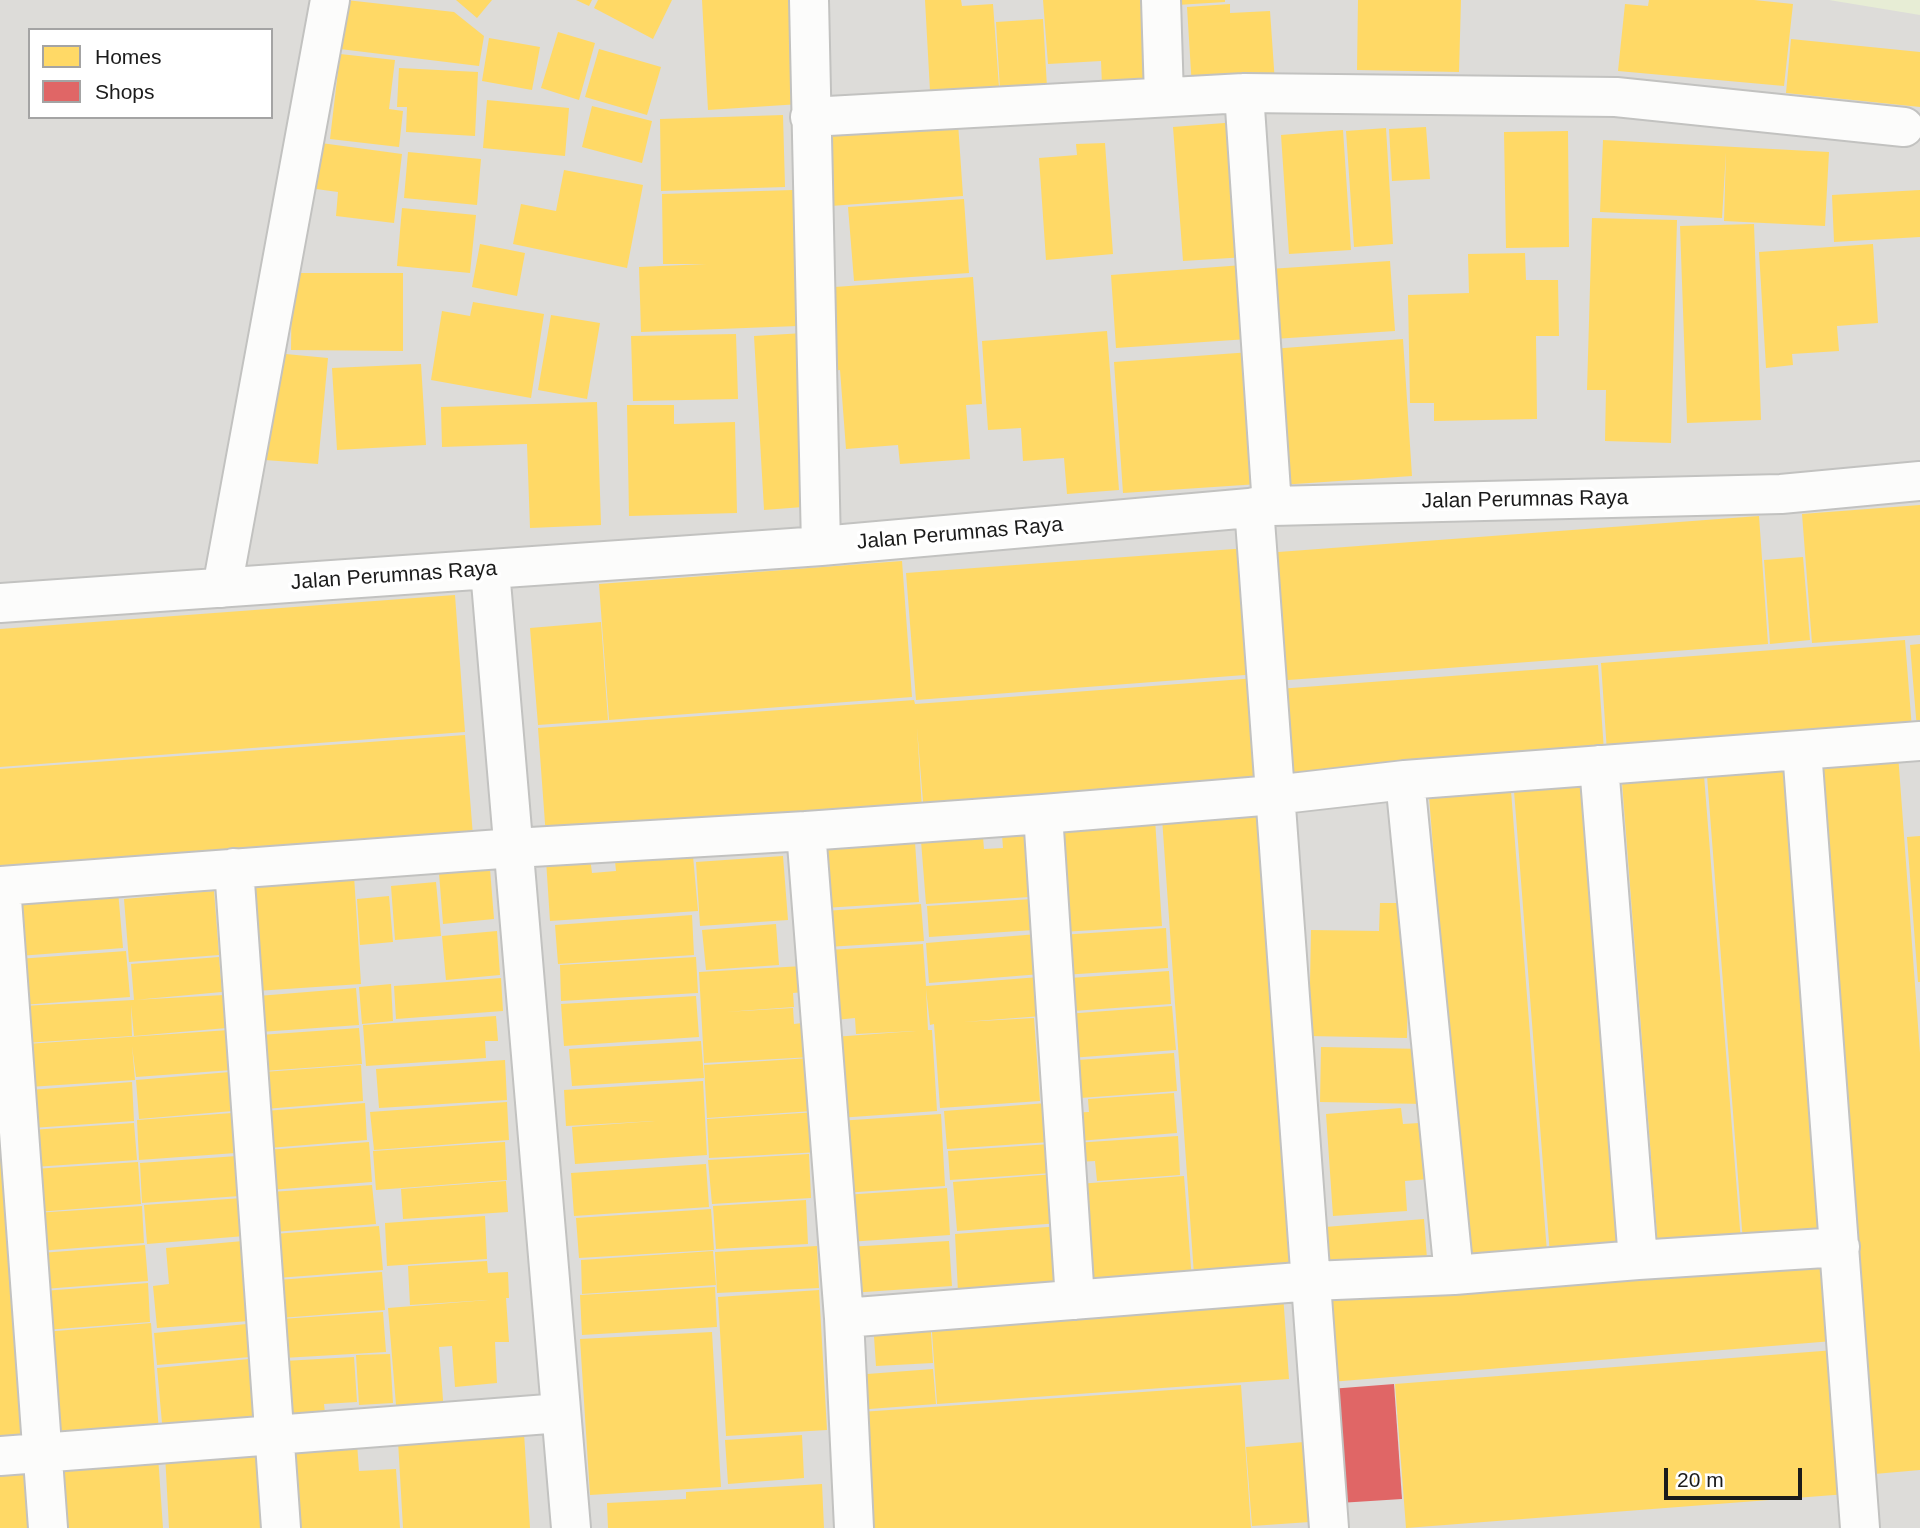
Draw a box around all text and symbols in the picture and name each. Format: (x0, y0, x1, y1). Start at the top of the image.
legend (28, 28, 273, 119)
text: Homes (95, 45, 162, 68)
text: Shops (95, 80, 155, 103)
street label: Jalan Perumnas Raya (1421, 486, 1629, 514)
street label: Jalan Perumnas Raya (856, 512, 1064, 556)
street label: Jalan Perumnas Raya (290, 556, 498, 596)
scale bar (1668, 1454, 1806, 1498)
text: 20 m (1677, 1468, 1724, 1491)

